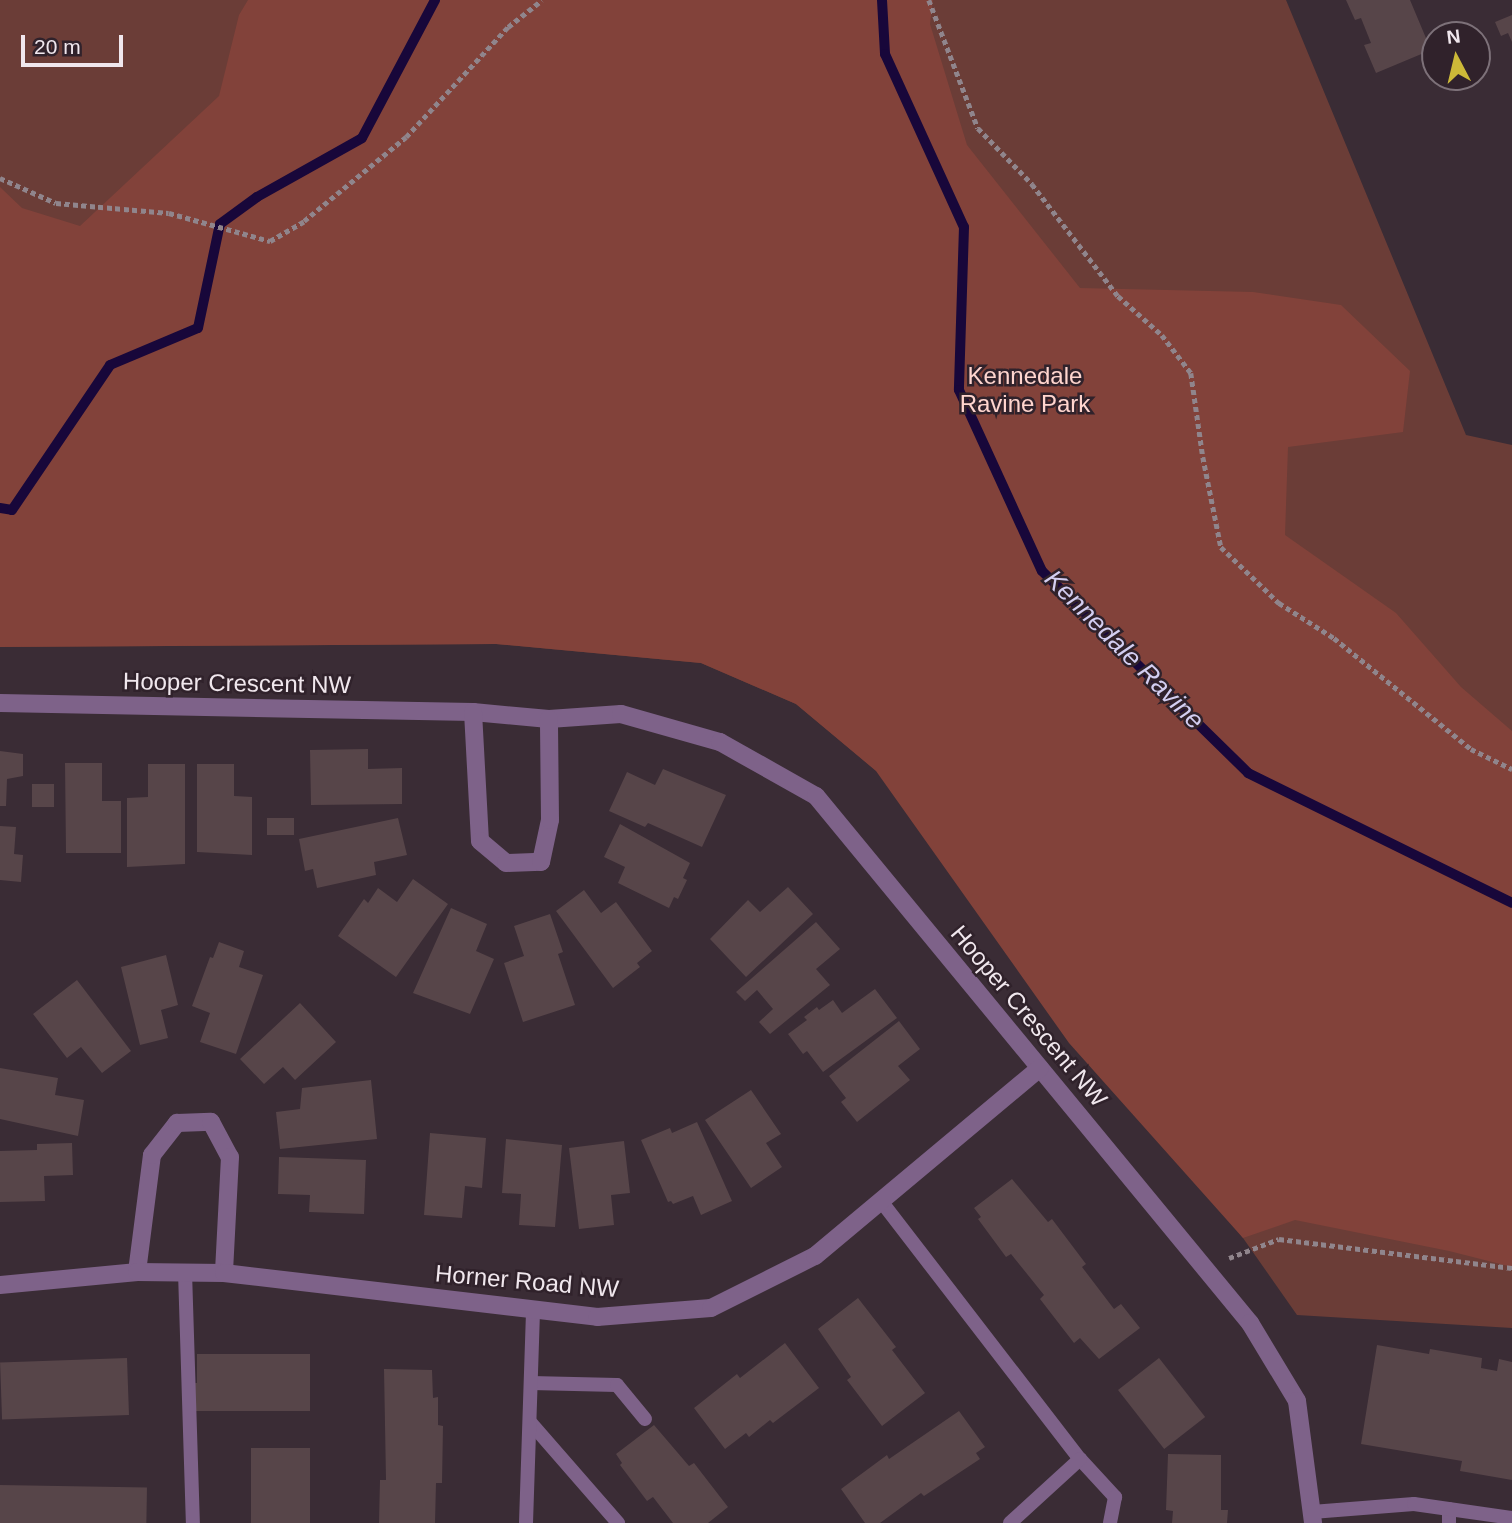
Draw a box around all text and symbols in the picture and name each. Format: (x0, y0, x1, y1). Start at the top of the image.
scale bar (24, 21, 126, 65)
north arrow (1421, 21, 1491, 91)
text: N (1446, 25, 1462, 48)
text: 20 m (34, 35, 81, 58)
park label: Kennedale Ravine Park (960, 362, 1090, 418)
water label: Kennedale Ravine (1038, 564, 1210, 736)
street label: Hooper Crescent NW (123, 667, 351, 699)
street label: Hooper Crescent NW (945, 919, 1113, 1113)
street label: Horner Road NW (434, 1259, 620, 1303)

